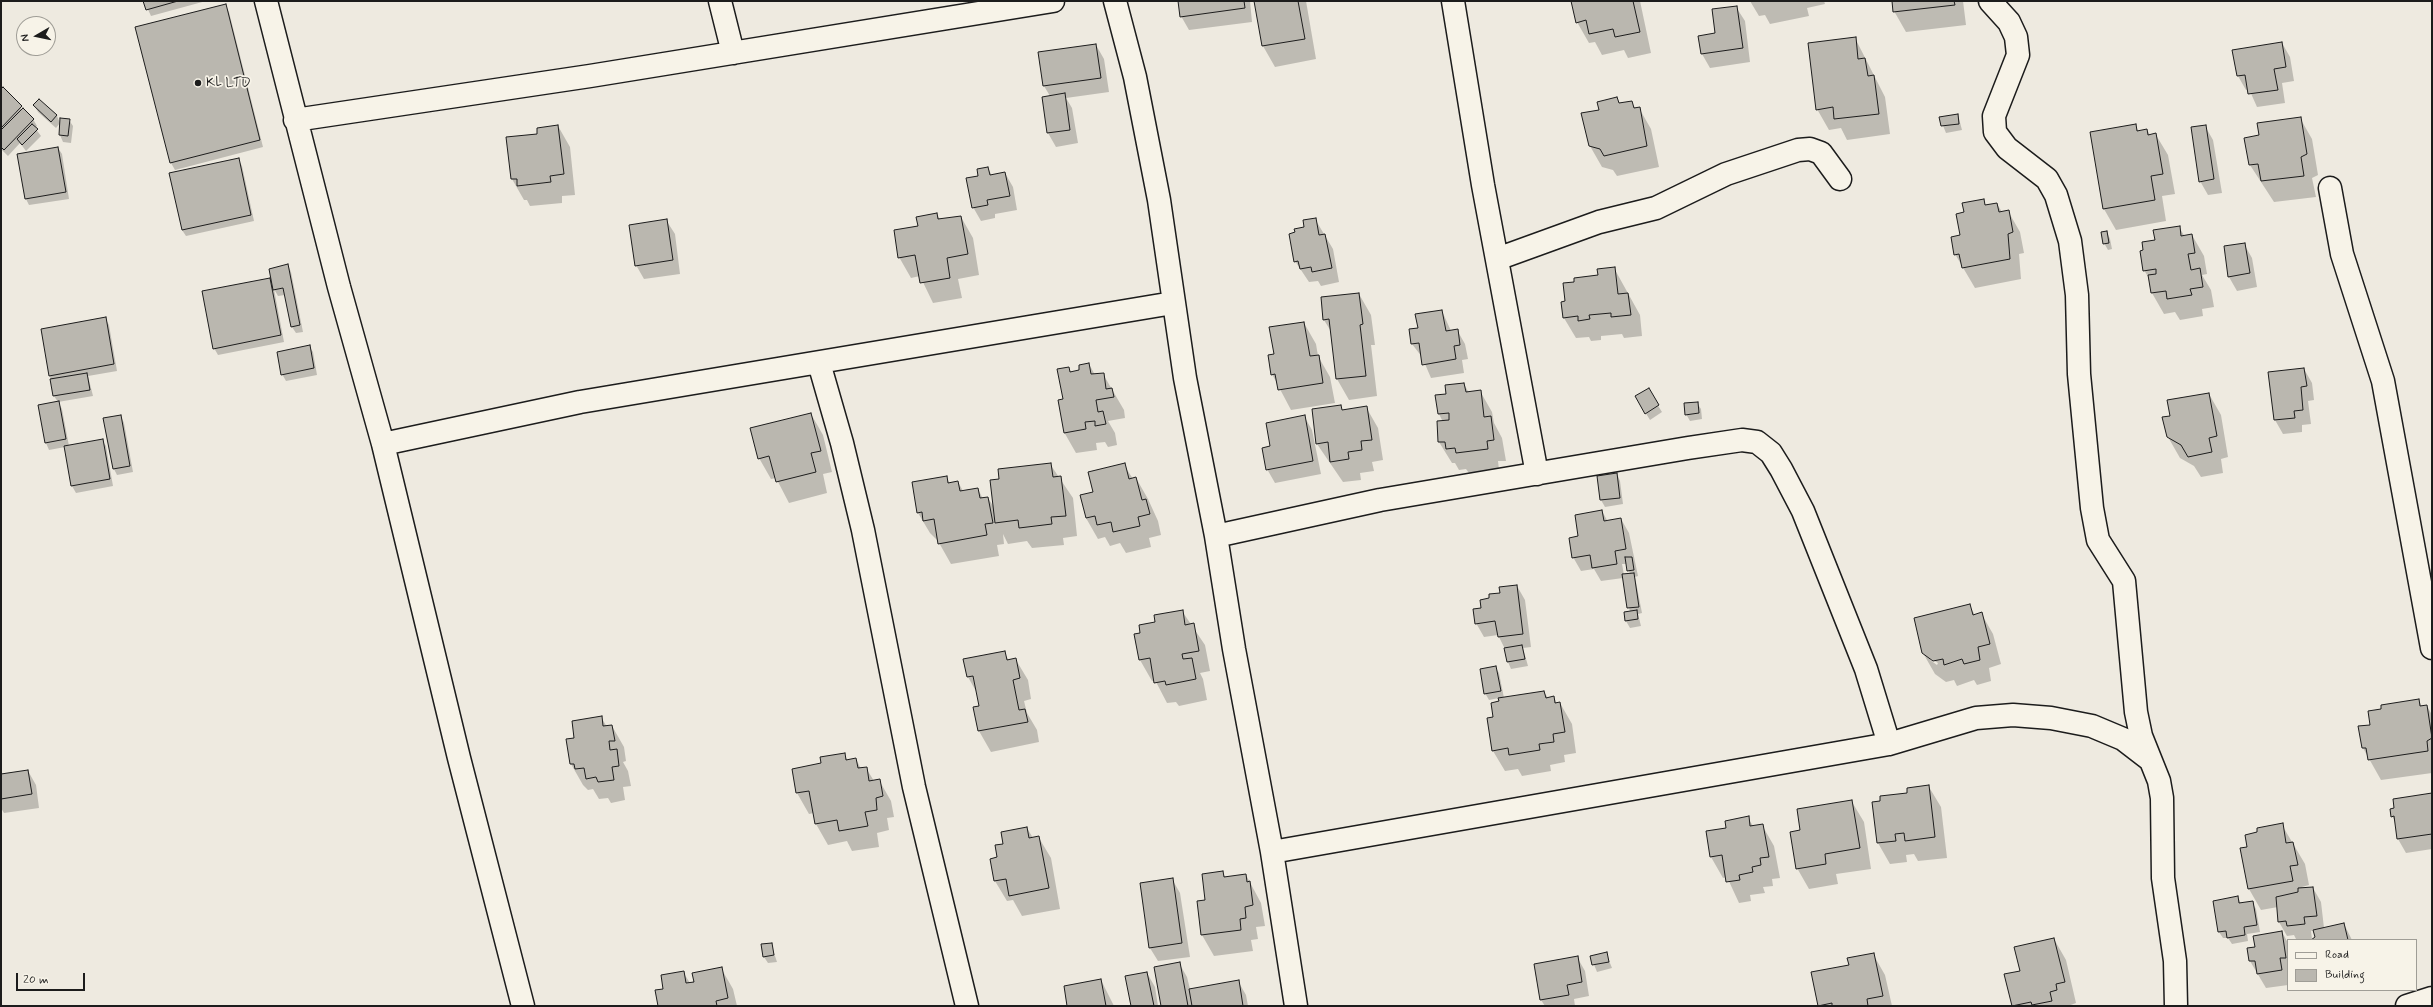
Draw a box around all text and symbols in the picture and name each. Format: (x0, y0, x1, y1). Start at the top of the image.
north arrow (16, 16, 56, 56)
text: N (18, 33, 33, 42)
place label: KL LTD (206, 75, 251, 91)
marker: KL LTD (193, 78, 203, 88)
legend (2287, 939, 2417, 991)
text: Road (2325, 947, 2349, 963)
scale bar (18, 965, 87, 991)
text: Building (2325, 967, 2365, 983)
text: 20 m (23, 972, 49, 988)

